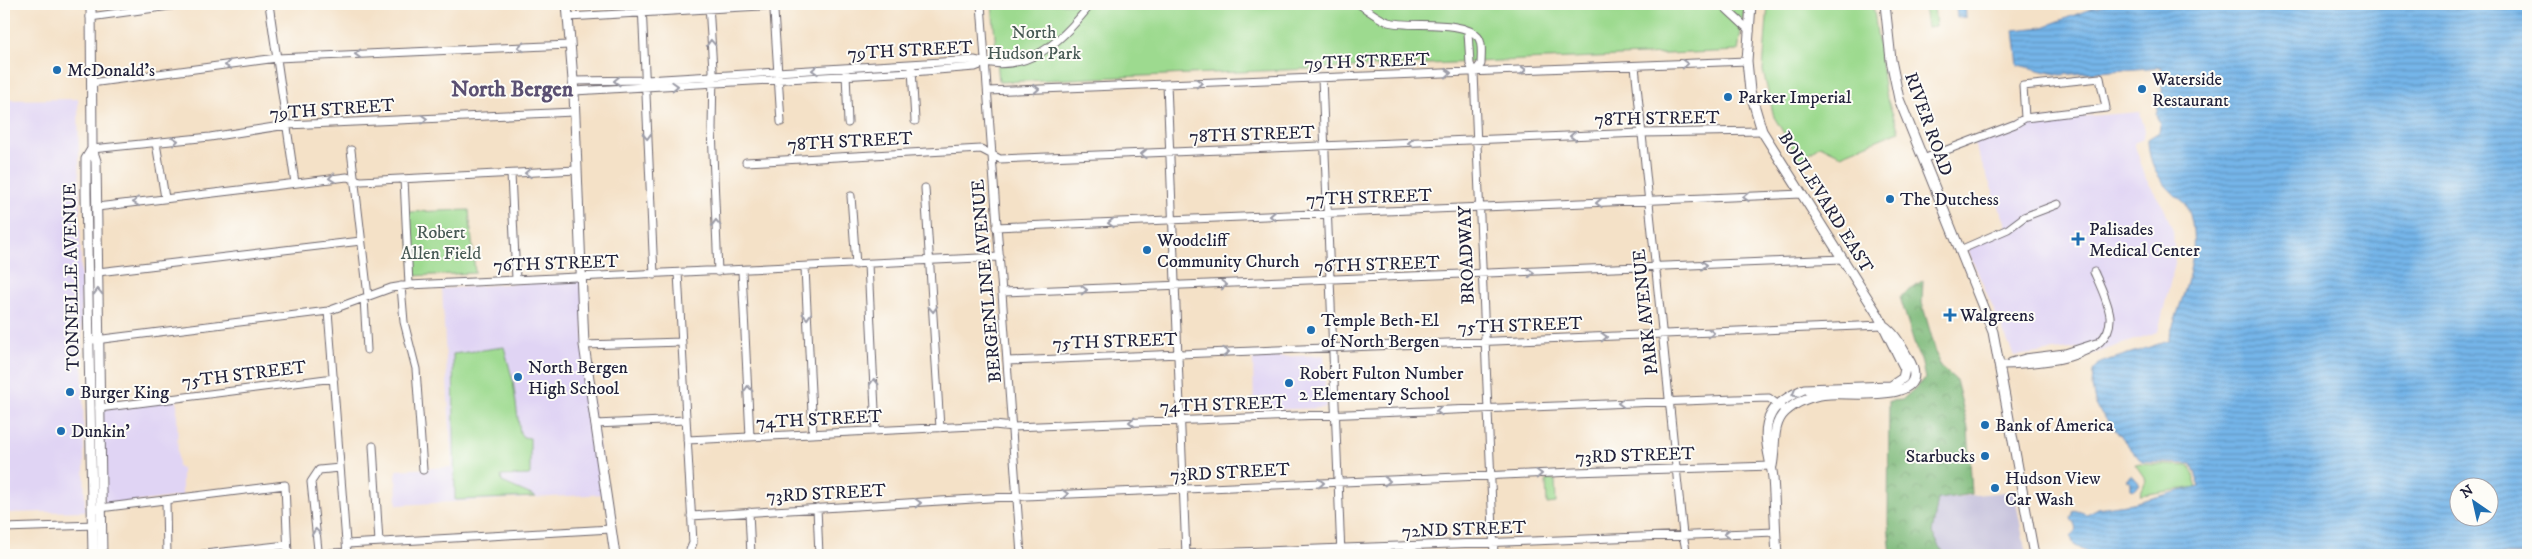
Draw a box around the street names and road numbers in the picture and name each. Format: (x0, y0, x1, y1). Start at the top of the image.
street label: 79TH STREET (847, 37, 974, 65)
street label: 79TH STREET (1304, 49, 1430, 75)
street label: RIVER ROAD (1899, 70, 1957, 179)
street label: 79TH STREET (269, 95, 396, 125)
street label: 78TH STREET (1594, 107, 1720, 131)
street label: 78TH STREET (1189, 122, 1315, 148)
street label: 78TH STREET (787, 128, 914, 156)
street label: BOULEVARD EAST (1773, 128, 1878, 278)
street label: BERGENLINE AVENUE (967, 178, 1007, 384)
street label: TONNELLE AVENUE (59, 183, 85, 371)
street label: 77TH STREET (1306, 185, 1433, 211)
street label: BROADWAY (1454, 205, 1480, 305)
street label: PARK AVENUE (1628, 248, 1664, 376)
street label: 76TH STREET (493, 251, 620, 277)
street label: 76TH STREET (1314, 252, 1441, 278)
street label: 75TH STREET (1457, 313, 1583, 339)
street label: 75TH STREET (1052, 329, 1178, 355)
street label: 75TH STREET (181, 356, 308, 394)
street label: 74TH STREET (1160, 392, 1287, 418)
street label: 74TH STREET (755, 406, 883, 434)
street label: 73RD STREET (1575, 443, 1696, 469)
street label: 73RD STREET (1170, 459, 1291, 487)
street label: 73RD STREET (766, 480, 887, 508)
street label: 72ND STREET (1401, 517, 1527, 543)

